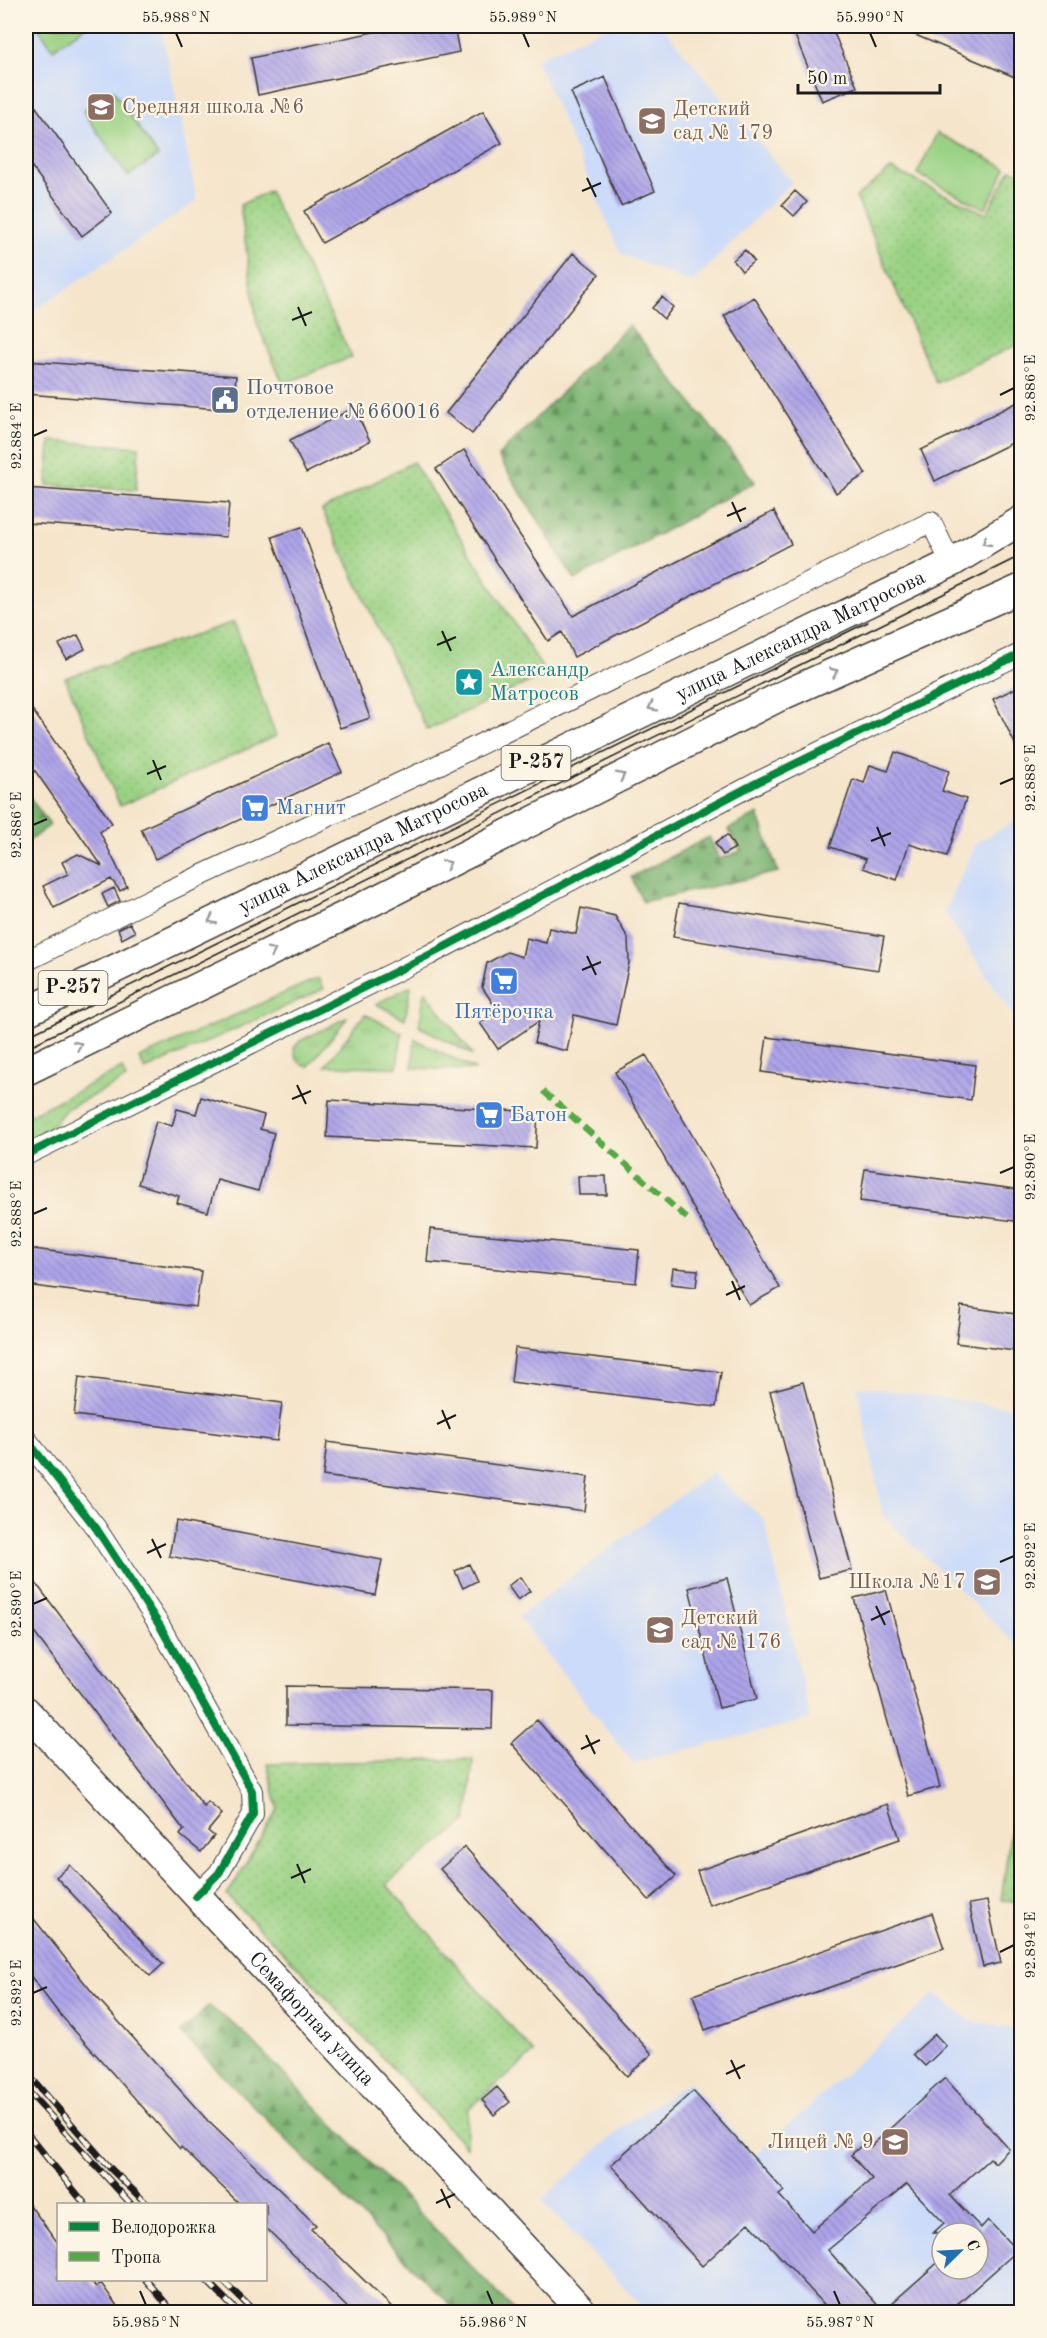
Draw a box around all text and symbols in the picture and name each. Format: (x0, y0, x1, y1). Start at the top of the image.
text: 55.988°N (142, 11, 210, 26)
text: 55.989°N (489, 11, 557, 26)
text: 55.990°N (836, 11, 904, 26)
scale bar (798, 57, 940, 95)
text: 50 m (807, 70, 847, 88)
school or university icon: Средняя школа №6 (85, 91, 117, 123)
place label: Средняя школа №6 (122, 97, 305, 118)
place label: Детский сад № 179 (673, 99, 774, 144)
school or university icon: Детский сад № 179 (636, 105, 668, 137)
text: 92.886°E (1024, 355, 1039, 421)
place label: Почтовое отделение №660016 (246, 378, 440, 423)
public building icon: Почтовое отделение №660016 (209, 384, 241, 416)
text: 92.884°E (10, 403, 25, 469)
one-way arrow (982, 534, 992, 546)
street label: улица Александра Матросова (673, 567, 929, 705)
place label: Александр Матросов (490, 660, 589, 705)
place icon: Александр Матросов (453, 666, 485, 698)
one-way arrow (828, 667, 839, 679)
one-way arrow (648, 700, 659, 712)
text: 92.888°E (1024, 745, 1039, 811)
road number: Р-257 (502, 746, 570, 780)
one-way arrow (615, 772, 625, 783)
street label: улица Александра Матросова (235, 779, 491, 918)
text: 92.886°E (10, 792, 25, 858)
supermarket icon: Магнит (239, 792, 271, 824)
place label: Магнит (276, 798, 346, 819)
one-way arrow (441, 860, 451, 871)
one-way arrow (208, 913, 218, 924)
one-way arrow (266, 946, 277, 958)
supermarket icon: Пятёрочка (488, 965, 520, 997)
road number: Р-257 (38, 971, 107, 1005)
place label: Пятёрочка (454, 1002, 554, 1023)
one-way arrow (72, 1041, 83, 1053)
supermarket icon: Батон (473, 1099, 505, 1131)
place label: Батон (510, 1105, 567, 1126)
text: 92.890°E (1024, 1134, 1039, 1200)
text: 92.888°E (10, 1181, 25, 1247)
text: 92.892°E (1024, 1523, 1039, 1589)
school or university icon: Школа №17 (971, 1566, 1003, 1598)
text: 92.890°E (10, 1571, 25, 1637)
place label: Школа №17 (848, 1572, 966, 1593)
place label: Детский сад № 176 (681, 1608, 782, 1653)
school or university icon: Детский сад № 176 (644, 1614, 676, 1646)
text: 92.894°E (1024, 1912, 1039, 1978)
street label: Семафорная улица (245, 1948, 378, 2090)
text: 92.892°E (10, 1960, 25, 2026)
school or university icon: Лицей № 9 (879, 2126, 911, 2158)
place label: Лицей № 9 (768, 2132, 874, 2153)
legend (57, 2203, 267, 2281)
text: Велодорожка (111, 2219, 216, 2237)
north arrow (930, 2221, 990, 2281)
text: С (962, 2238, 981, 2254)
text: Тропа (111, 2249, 161, 2267)
text: 55.985°N (112, 2316, 180, 2331)
text: 55.986°N (459, 2316, 527, 2331)
text: 55.987°N (806, 2316, 874, 2331)

